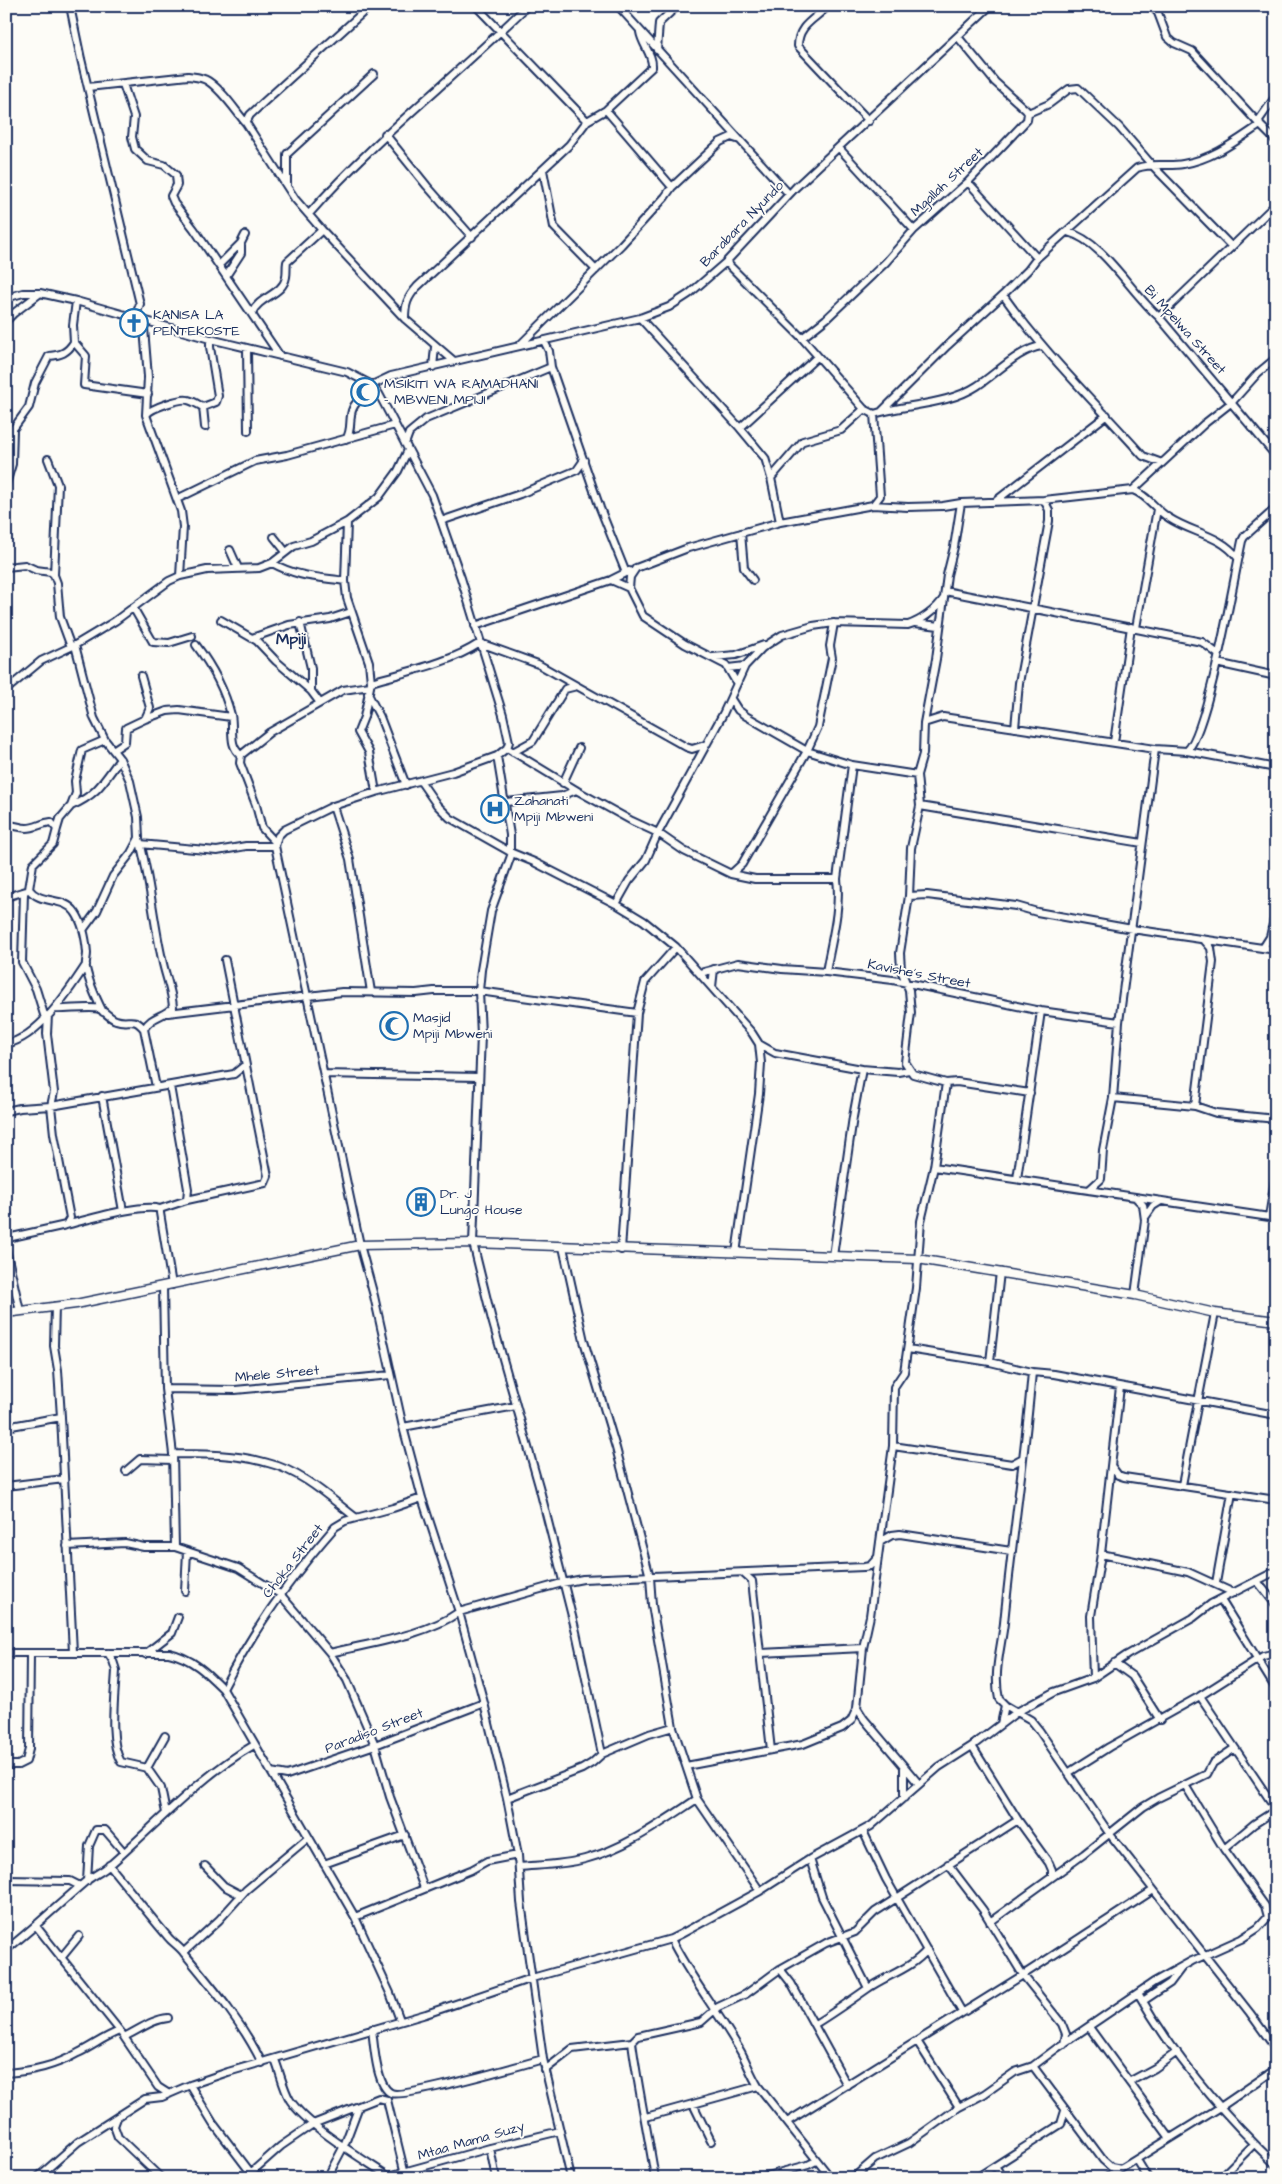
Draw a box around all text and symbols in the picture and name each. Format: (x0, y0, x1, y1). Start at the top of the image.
street label: Mgallah Street (906, 143, 988, 221)
street label: Barabara Nyundo (696, 176, 789, 272)
street label: Bi Mpelwa Street (1139, 281, 1231, 379)
place label: KANISA LA PENTEKOSTE (153, 305, 241, 341)
church icon: KANISA LA PENTEKOSTE (119, 308, 149, 338)
place label: MSIKITI WA RAMADHANI - MBWENI MPIJI (384, 374, 538, 410)
mosque icon: MSIKITI WA RAMADHANI - MBWENI MPIJI (350, 377, 380, 407)
district label: Mpiji (276, 628, 306, 650)
place label: Zahanati Mpiji Mbweni (514, 791, 593, 827)
hospital icon: Zahanati Mpiji Mbweni (480, 794, 510, 824)
street label: Kavishe’s Street (866, 954, 973, 994)
place label: Masjid Mpiji Mbweni (413, 1008, 492, 1044)
mosque icon: Masjid Mpiji Mbweni (379, 1011, 409, 1041)
place label: Dr. J Lungo House (440, 1184, 523, 1220)
building icon: Dr. J Lungo House (406, 1187, 436, 1217)
street label: Mhele Street (234, 1360, 320, 1388)
street label: Choka Street (258, 1519, 329, 1602)
street label: Paradiso Street (322, 1703, 426, 1759)
street label: Mtaa Mama Suzy (415, 2116, 527, 2166)

